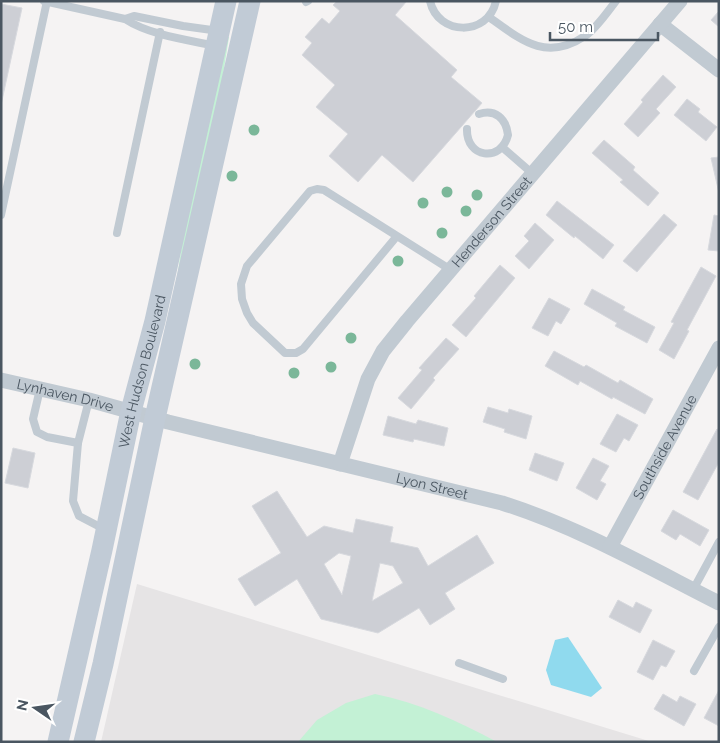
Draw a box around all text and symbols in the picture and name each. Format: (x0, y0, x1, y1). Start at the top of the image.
scale bar (550, 10, 658, 42)
text: 50 m (558, 18, 593, 36)
street label: Henderson Street (448, 173, 535, 270)
street label: West Hudson Boulevard (115, 293, 169, 450)
street label: Lynhaven Drive (15, 376, 115, 414)
street label: Southside Avenue (630, 392, 700, 502)
street label: Lyon Street (395, 470, 470, 503)
north arrow (10, 683, 60, 733)
text: N (13, 698, 31, 712)

